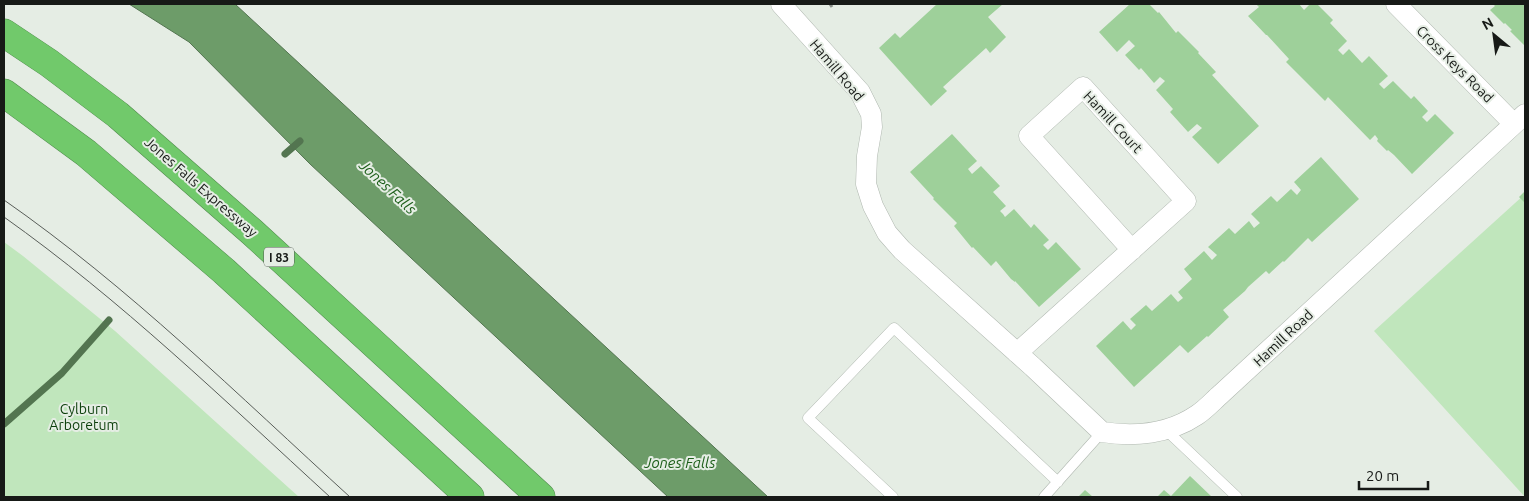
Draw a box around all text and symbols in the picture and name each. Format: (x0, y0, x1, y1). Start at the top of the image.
north arrow (1469, 10, 1519, 60)
text: N (1479, 14, 1496, 33)
street label: Cross Keys Road (1413, 22, 1497, 106)
street label: Hamill Road (807, 36, 867, 104)
street label: Hamill Court (1080, 88, 1146, 157)
street label: Jones Falls Expressway (141, 134, 261, 240)
water label: Jones Falls (355, 156, 420, 218)
road number: I 83 (264, 248, 294, 266)
street label: Hamill Road (1250, 306, 1316, 370)
park label: Cylburn Arboretum (49, 401, 119, 433)
water label: Jones Falls (643, 454, 716, 471)
scale bar (1359, 458, 1428, 490)
text: 20 m (1366, 467, 1399, 484)

